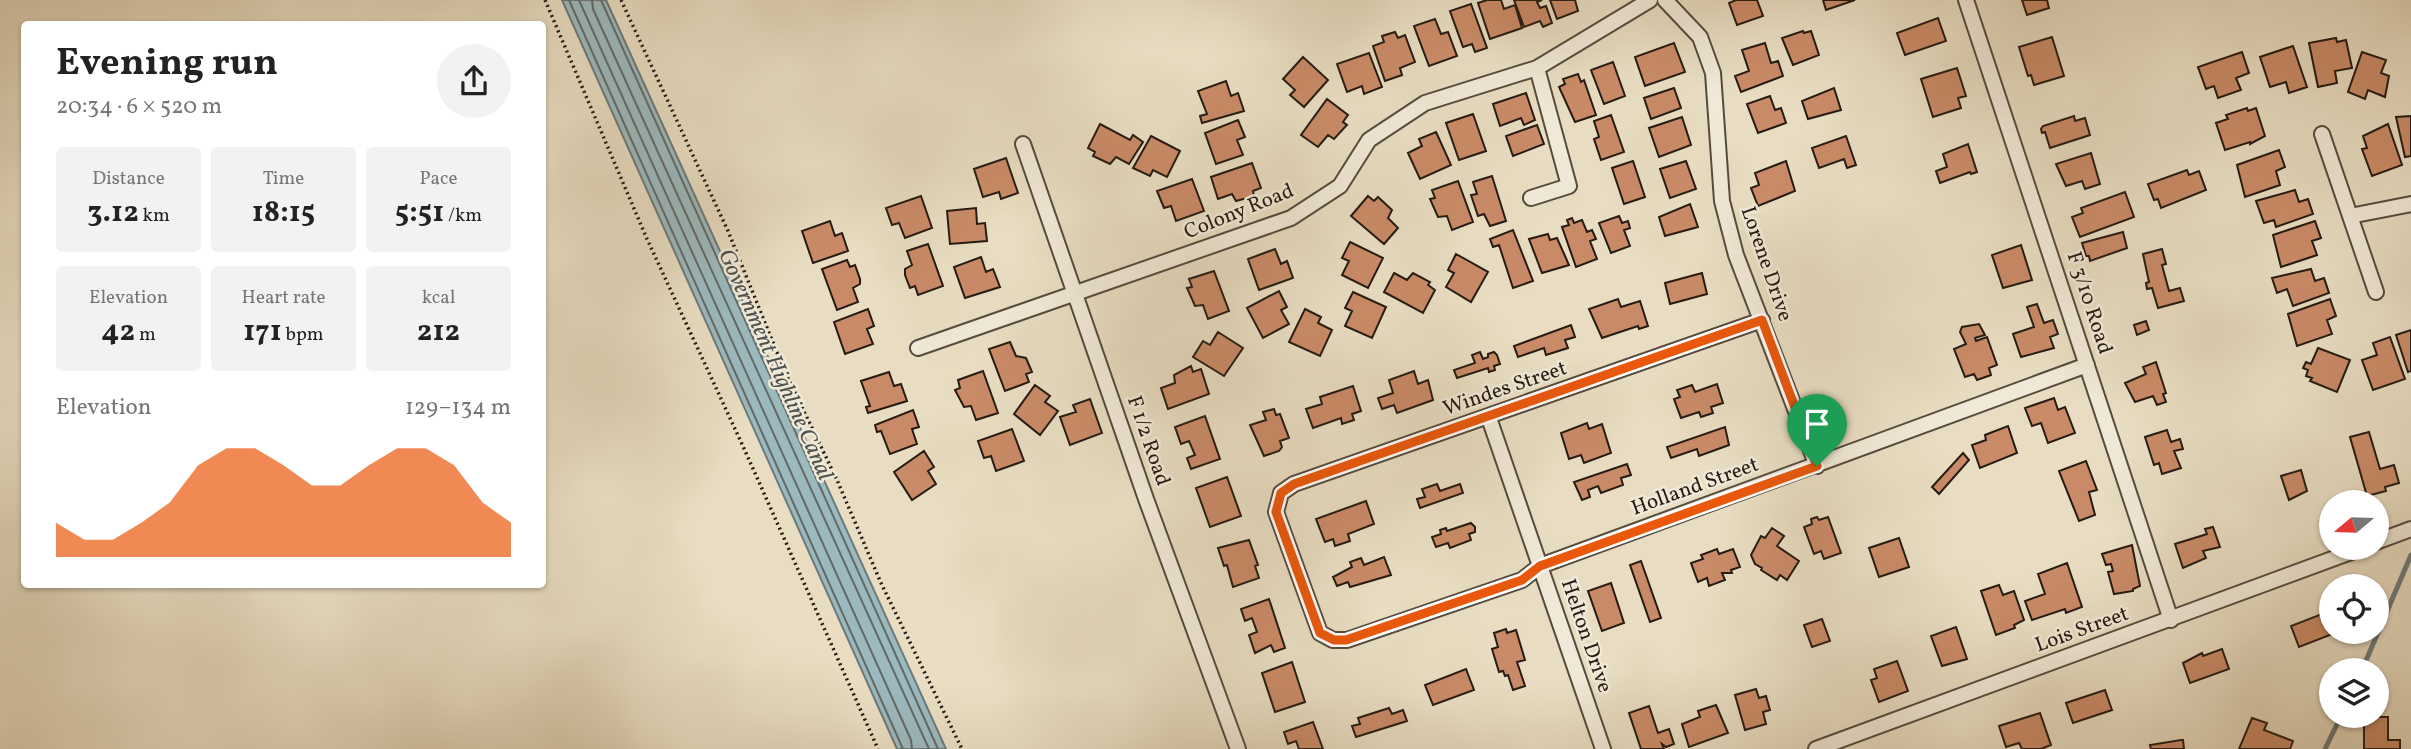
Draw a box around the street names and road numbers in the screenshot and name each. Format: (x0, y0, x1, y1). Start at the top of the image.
street label: Colony Road (1180, 177, 1298, 247)
street label: Lorene Drive (1733, 203, 1799, 325)
street label: F 3/10 Road (2059, 248, 2119, 358)
street label: Windes Street (1439, 354, 1571, 424)
street label: F 1/2 Road (1119, 392, 1177, 490)
street label: Holland Street (1627, 451, 1763, 523)
street label: Helton Drive (1553, 575, 1619, 697)
street label: Lois Street (2031, 600, 2133, 660)

